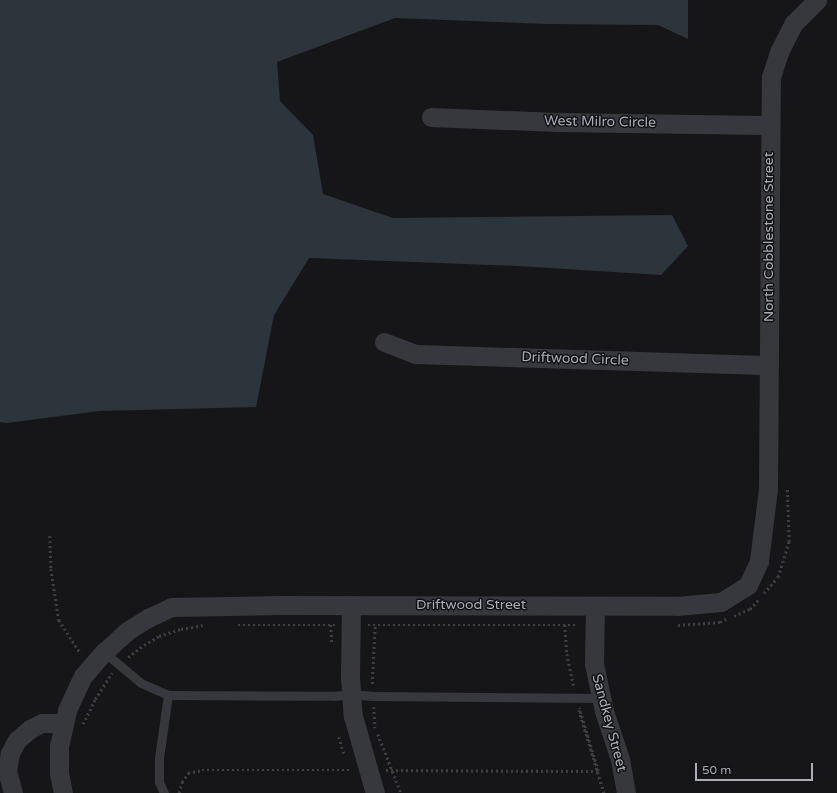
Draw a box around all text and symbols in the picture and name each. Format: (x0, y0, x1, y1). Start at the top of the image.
street label: West Milro Circle (544, 113, 656, 131)
street label: North Cobblestone Street (761, 152, 777, 322)
street label: Driftwood Circle (521, 349, 629, 369)
street label: Driftwood Street (416, 597, 526, 613)
street label: Sandkey Street (588, 672, 630, 774)
scale bar (697, 755, 815, 781)
text: 50 m (702, 763, 731, 777)

